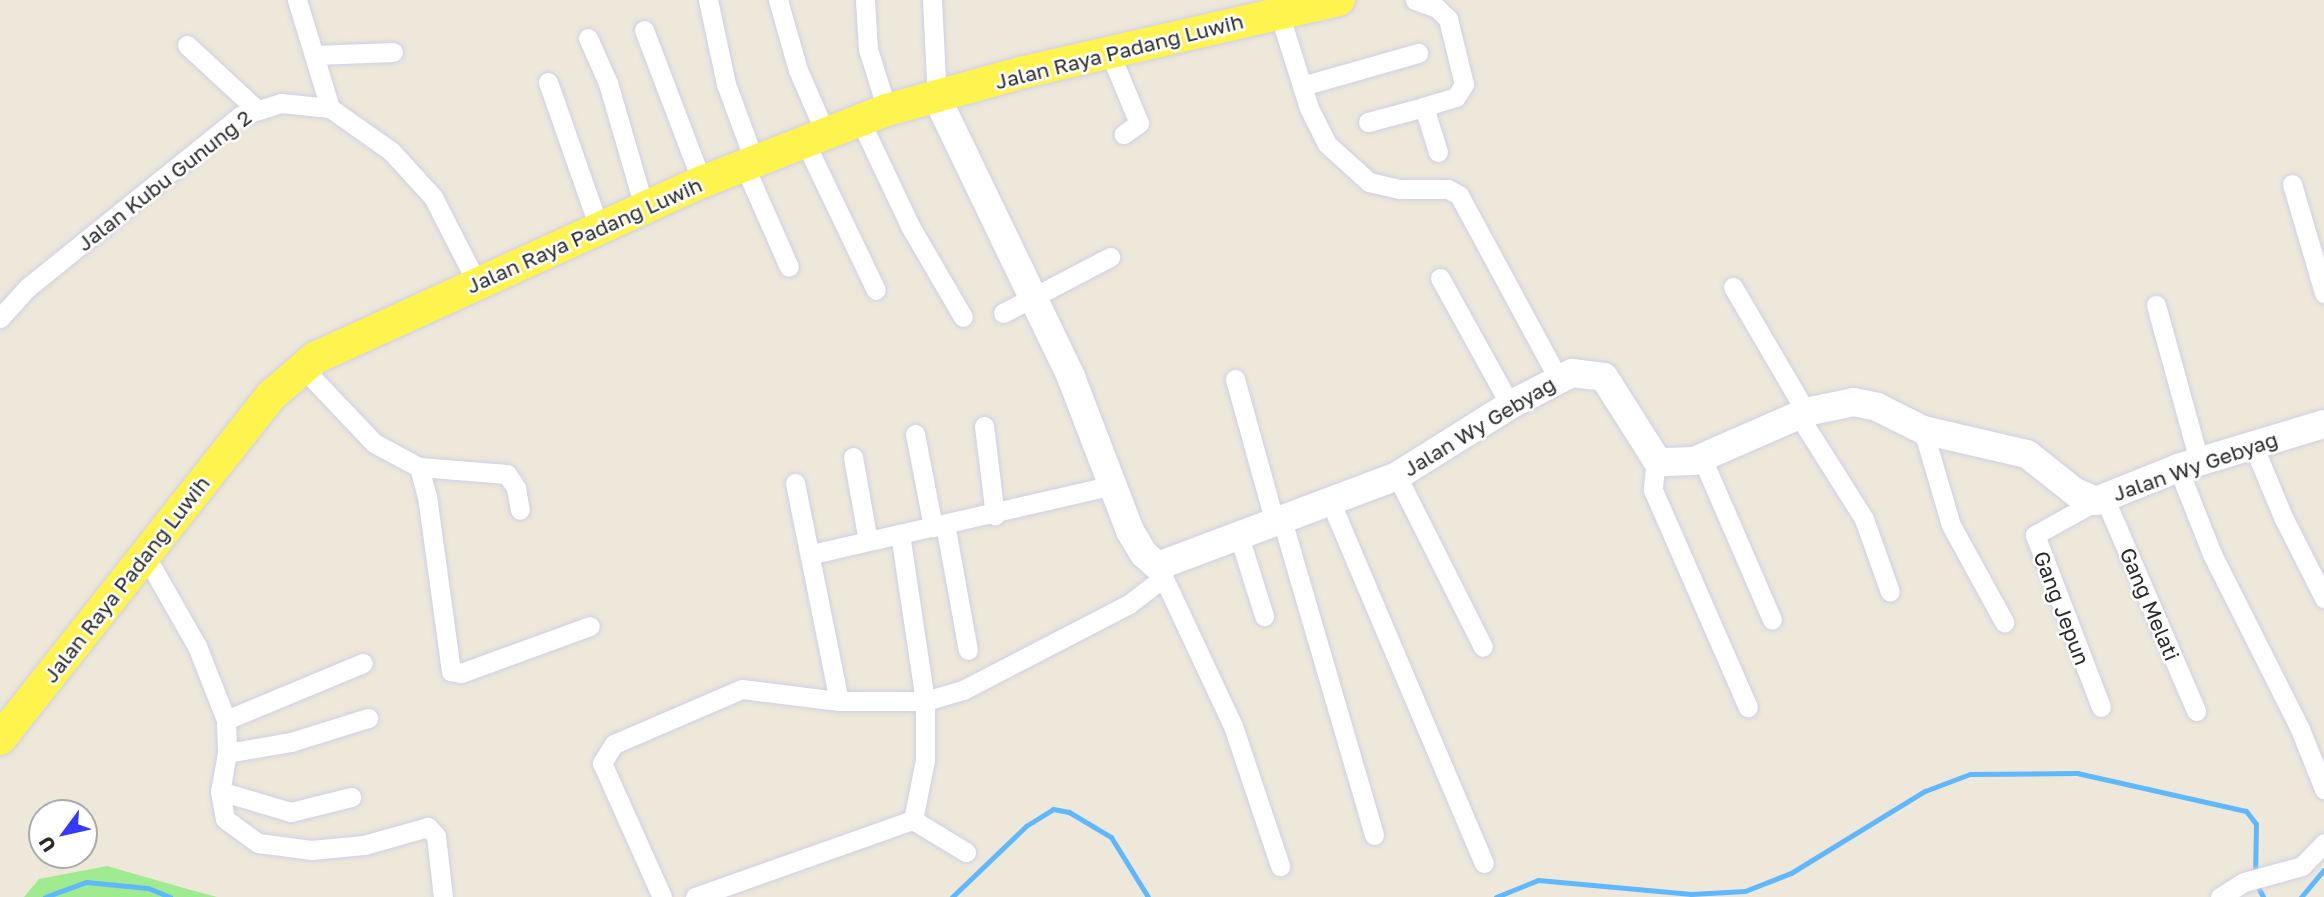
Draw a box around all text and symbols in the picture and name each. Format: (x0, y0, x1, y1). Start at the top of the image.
street label: Jalan Raya Padang Luwih (992, 8, 1246, 94)
street label: Jalan Kubu Gunung 2 (72, 104, 256, 256)
street label: Jalan Raya Padang Luwih (462, 172, 706, 298)
street label: Jalan Wy Gebyag (1398, 371, 1560, 481)
street label: Jalan Wy Gebyag (2109, 426, 2281, 506)
street label: Jalan Raya Padang Luwih (38, 471, 214, 687)
street label: Gang Melati (2115, 544, 2185, 664)
street label: Gang Jepun (2029, 547, 2095, 669)
north arrow (28, 799, 98, 869)
text: U (33, 833, 60, 857)

